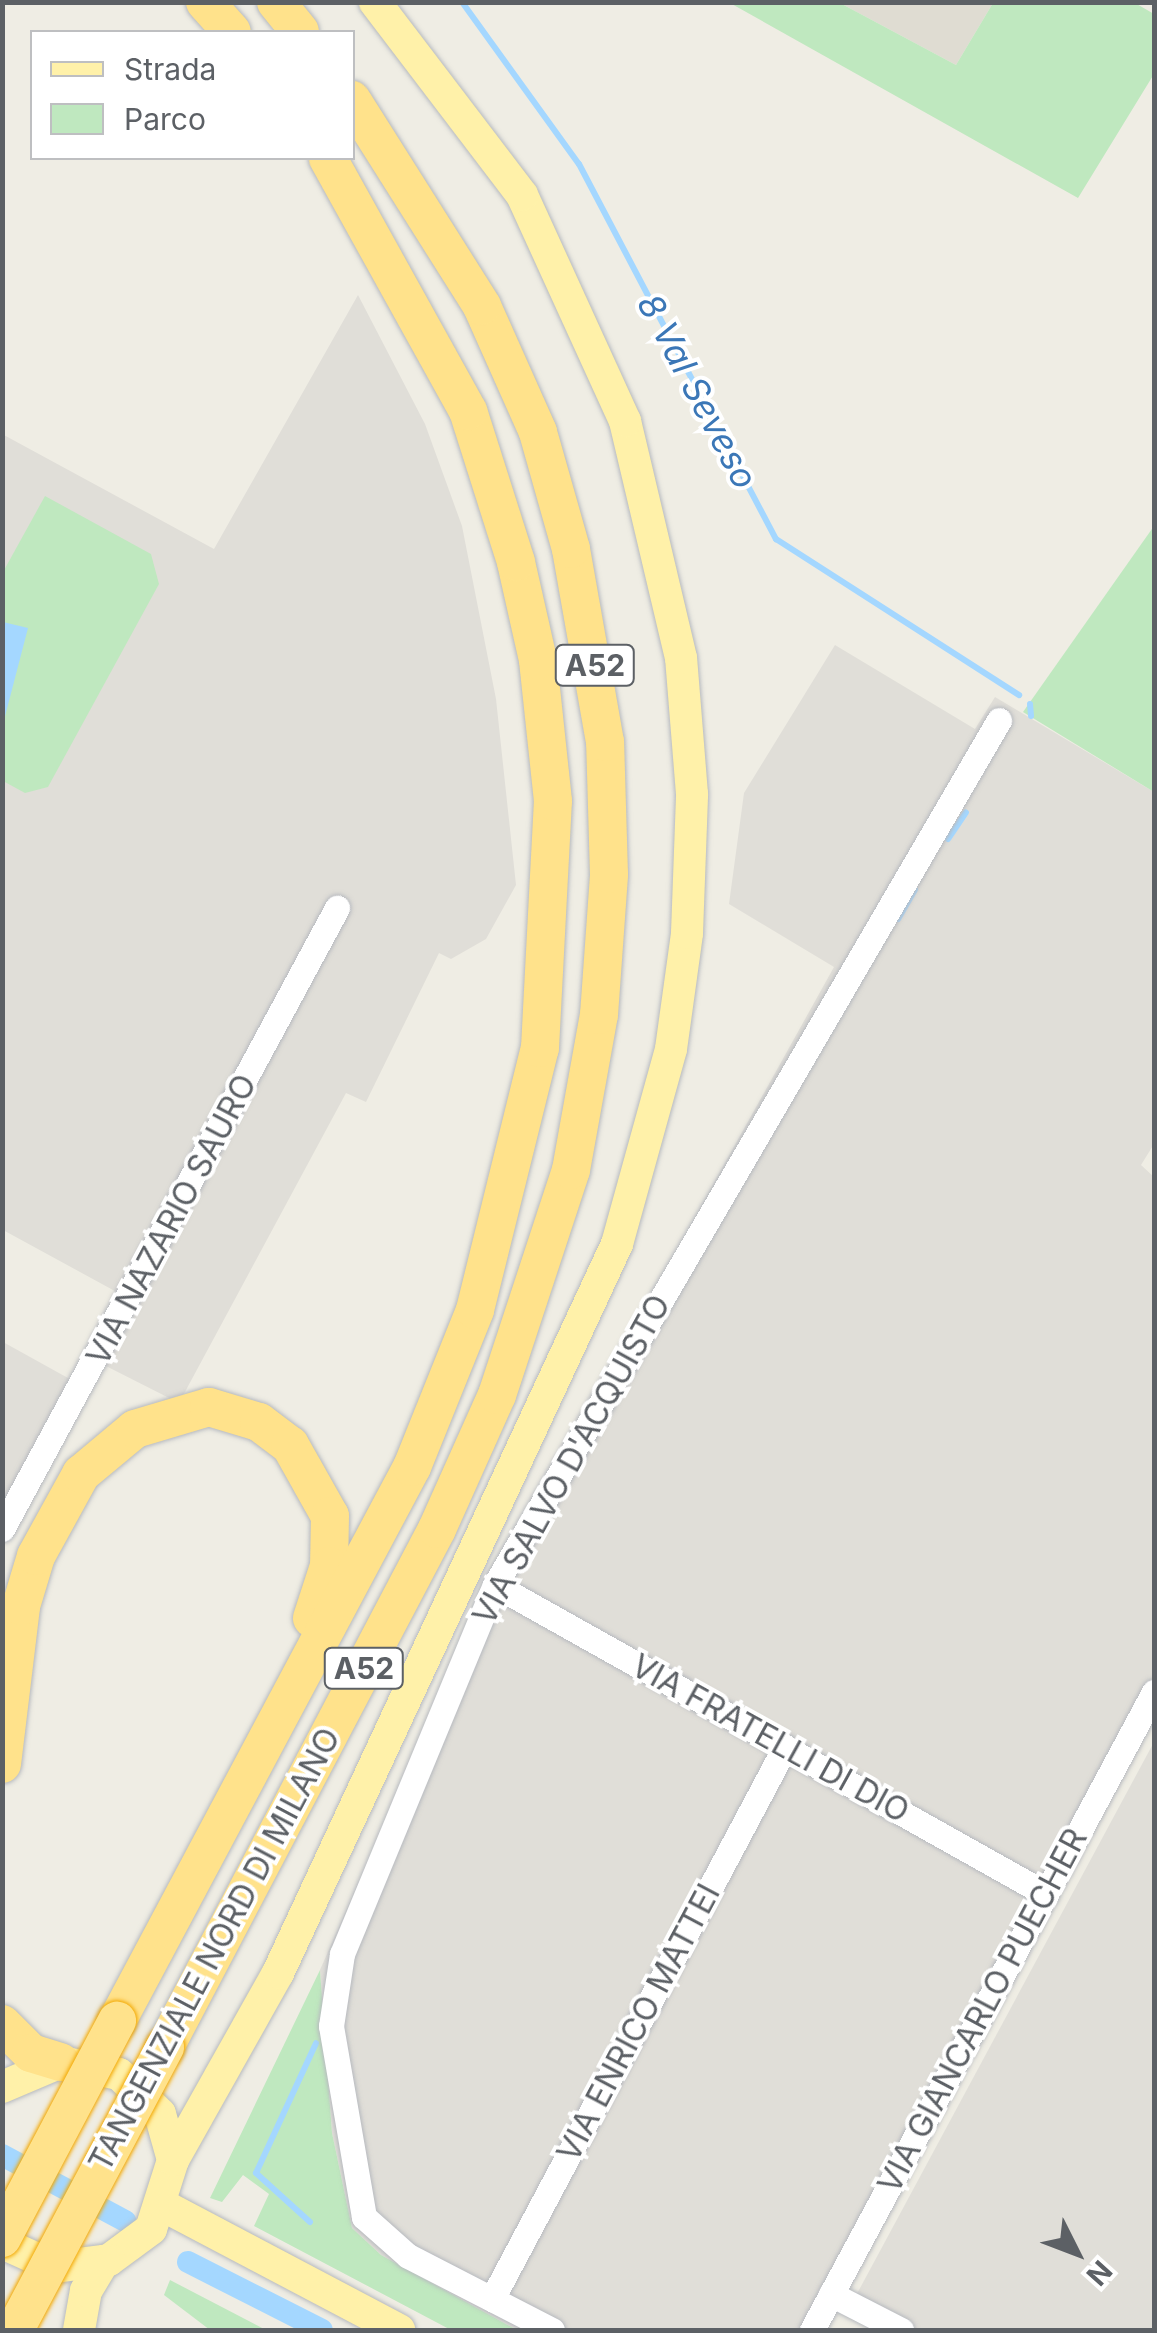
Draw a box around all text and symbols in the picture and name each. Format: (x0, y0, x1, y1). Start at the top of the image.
legend (30, 30, 355, 160)
text: Strada (124, 51, 216, 87)
text: Parco (124, 101, 206, 137)
water label: 8 Val Seveso (629, 287, 767, 495)
road number: A52 (552, 640, 638, 690)
street label: VIA NAZARIO SAURO (79, 1068, 265, 1372)
street label: VIA SALVO D'ACQUISTO (465, 1289, 679, 1631)
road number: A52 (322, 1643, 406, 1693)
street label: VIA FRATELLI DI DIO (625, 1647, 915, 1831)
street label: TANGENZIALE NORD DI MILANO (81, 1722, 349, 2178)
street label: VIA GIANCARLO PUECHER (871, 1822, 1095, 2200)
street label: VIA ENRICO MATTEI (550, 1878, 728, 2168)
north arrow (1027, 2203, 1127, 2303)
text: N (1080, 2254, 1119, 2292)

